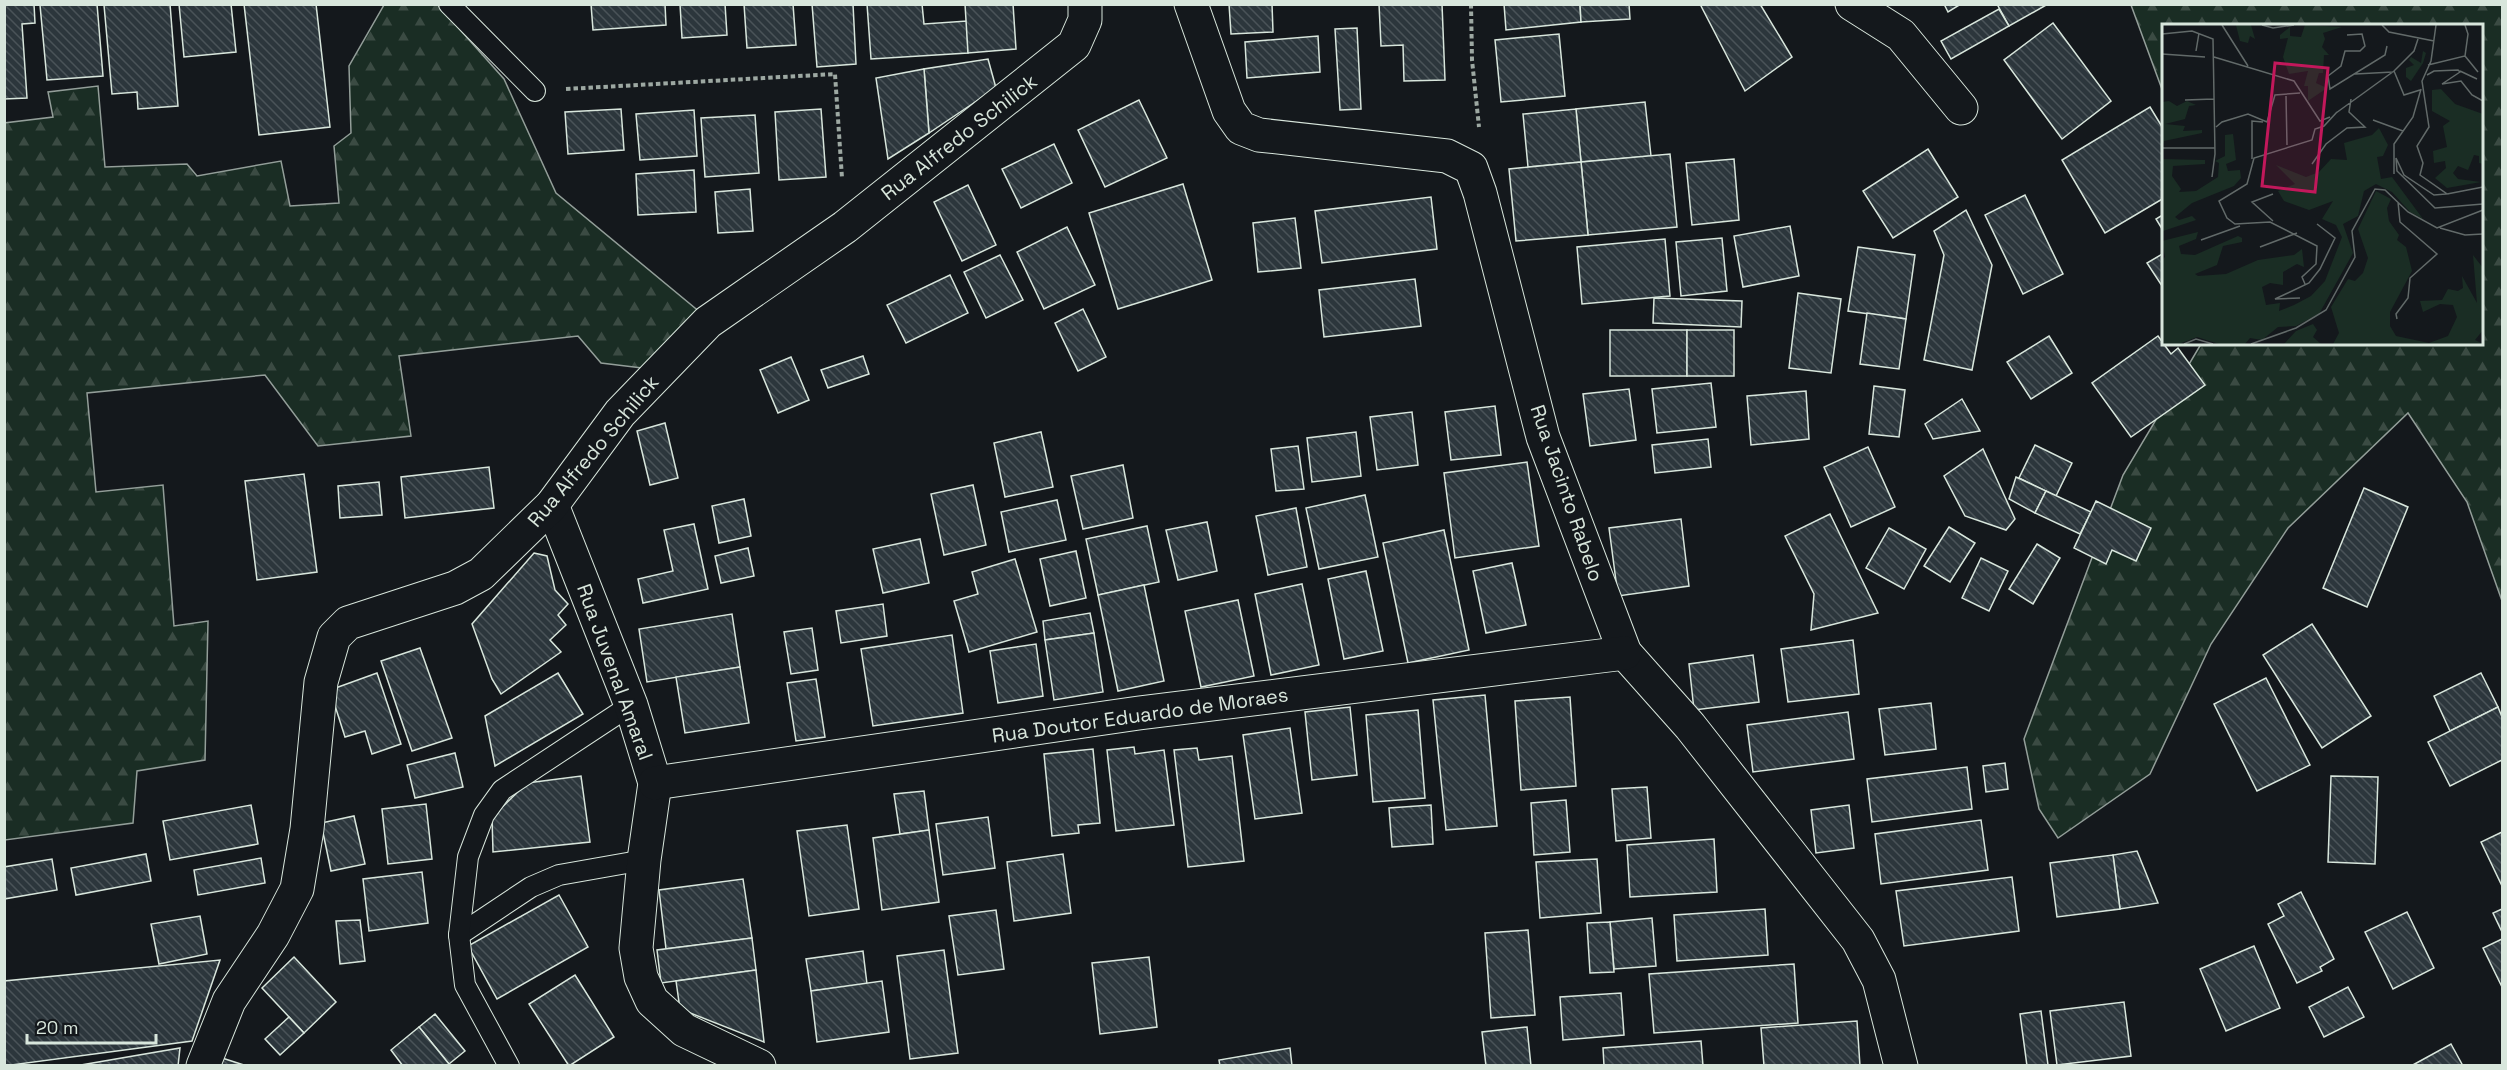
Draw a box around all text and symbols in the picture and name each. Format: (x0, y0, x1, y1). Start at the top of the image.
inset map (2162, 24, 2483, 345)
street label: Rua Alfredo Schilick (876, 68, 1042, 206)
street label: Rua Alfredo Schilick (522, 369, 664, 532)
street label: Rua Jacinto Rabelo (1525, 401, 1609, 585)
street label: Rua Juvenal Amaral (571, 580, 659, 764)
street label: Rua Doutor Eduardo de Moraes (990, 681, 1290, 749)
scale bar (27, 1007, 156, 1045)
text: 20 m (36, 1016, 79, 1039)

